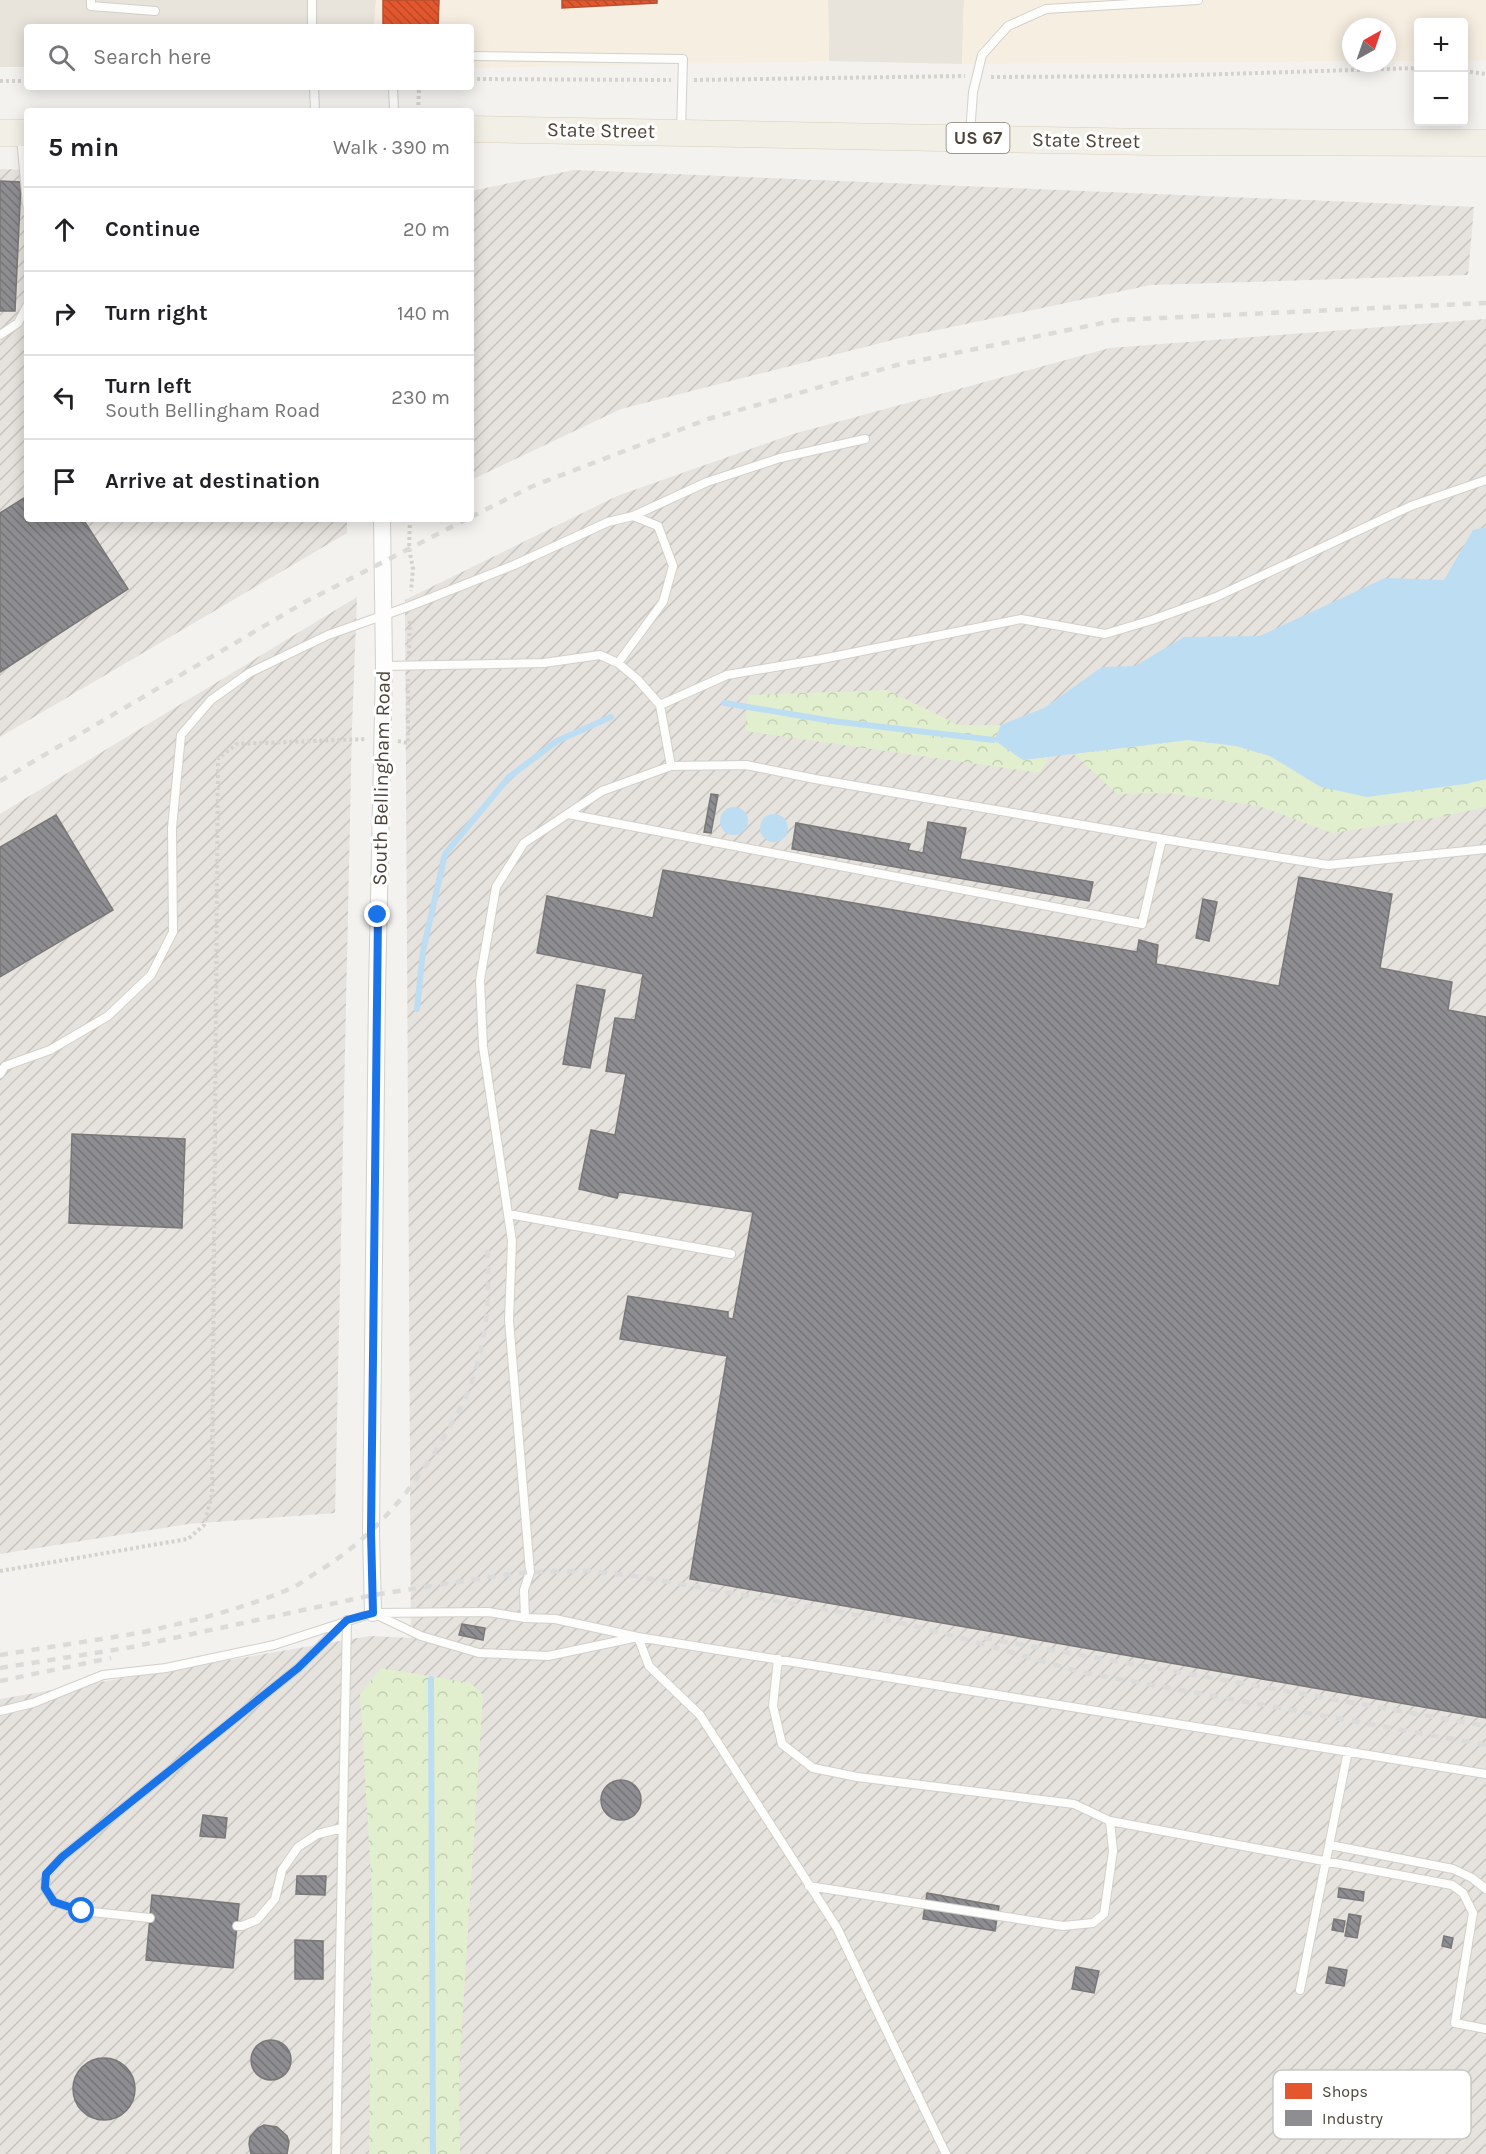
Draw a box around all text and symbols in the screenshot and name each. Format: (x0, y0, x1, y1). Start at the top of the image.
north arrow (1342, 18, 1396, 72)
map controls (1414, 18, 1468, 126)
button: + (1414, 18, 1468, 72)
search box (24, 24, 474, 90)
icon: search (45, 41, 78, 74)
text: Search here (93, 44, 211, 70)
button: − (1414, 72, 1468, 126)
street label: State Street (547, 118, 656, 143)
road number: US 67 (946, 123, 1010, 153)
street label: State Street (1032, 128, 1141, 153)
text: 5 min (48, 132, 119, 163)
text: Walk · 390 m (333, 136, 450, 159)
icon: ahead (48, 213, 81, 246)
text: Continue (105, 216, 200, 242)
text: 20 m (403, 218, 450, 241)
icon: right (48, 297, 81, 330)
text: Turn right (105, 300, 208, 326)
text: 140 m (397, 302, 450, 325)
text: Turn left (105, 373, 192, 399)
icon: left (48, 381, 81, 414)
text: 230 m (391, 386, 450, 409)
text: South Bellingham Road (105, 399, 320, 422)
icon: arrive (48, 465, 81, 498)
text: Arrive at destination (105, 468, 320, 494)
street label: South Bellingham Road (368, 670, 395, 886)
route end (364, 901, 390, 927)
route start (68, 1897, 94, 1923)
legend (1273, 2070, 1471, 2139)
text: Shops (1322, 2082, 1368, 2101)
text: Industry (1322, 2109, 1384, 2128)

